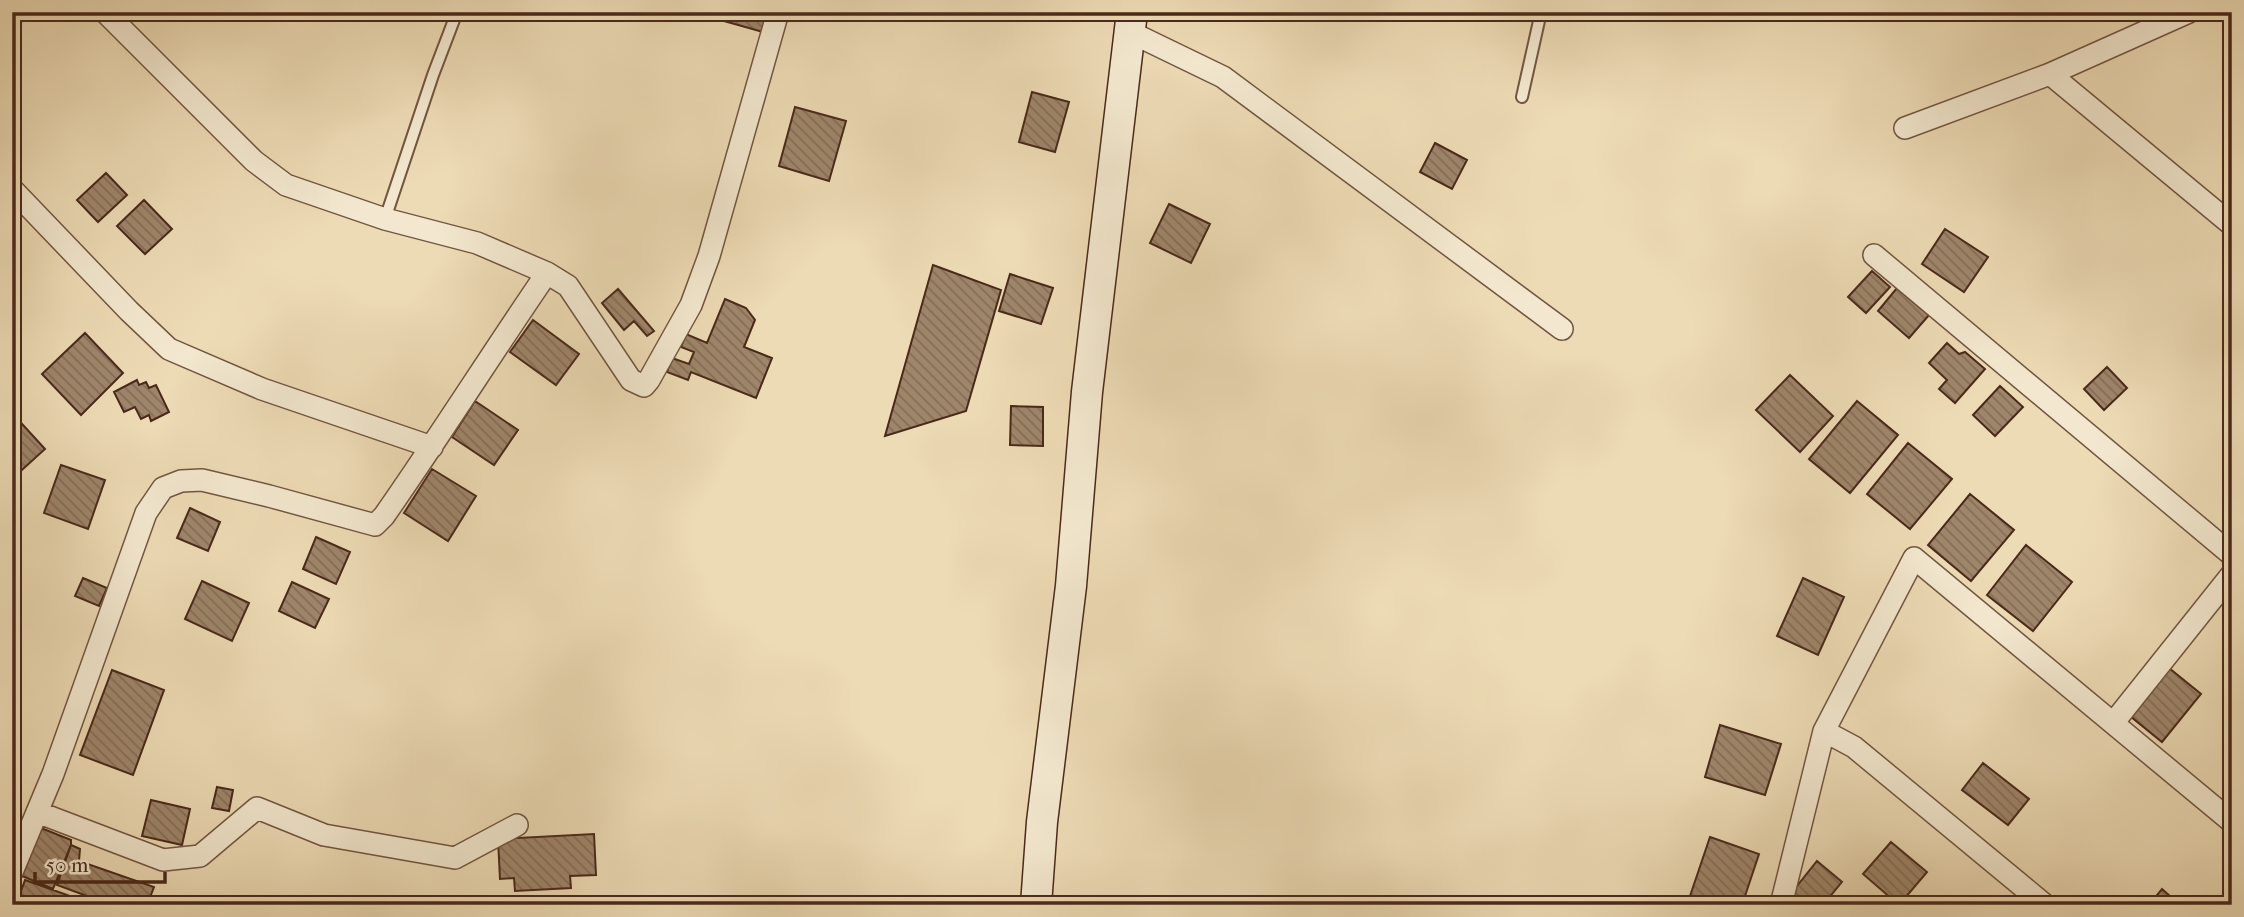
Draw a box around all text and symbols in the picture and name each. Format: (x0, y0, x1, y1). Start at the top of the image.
scale bar (35, 840, 164, 884)
text: 50 m (46, 853, 89, 877)

